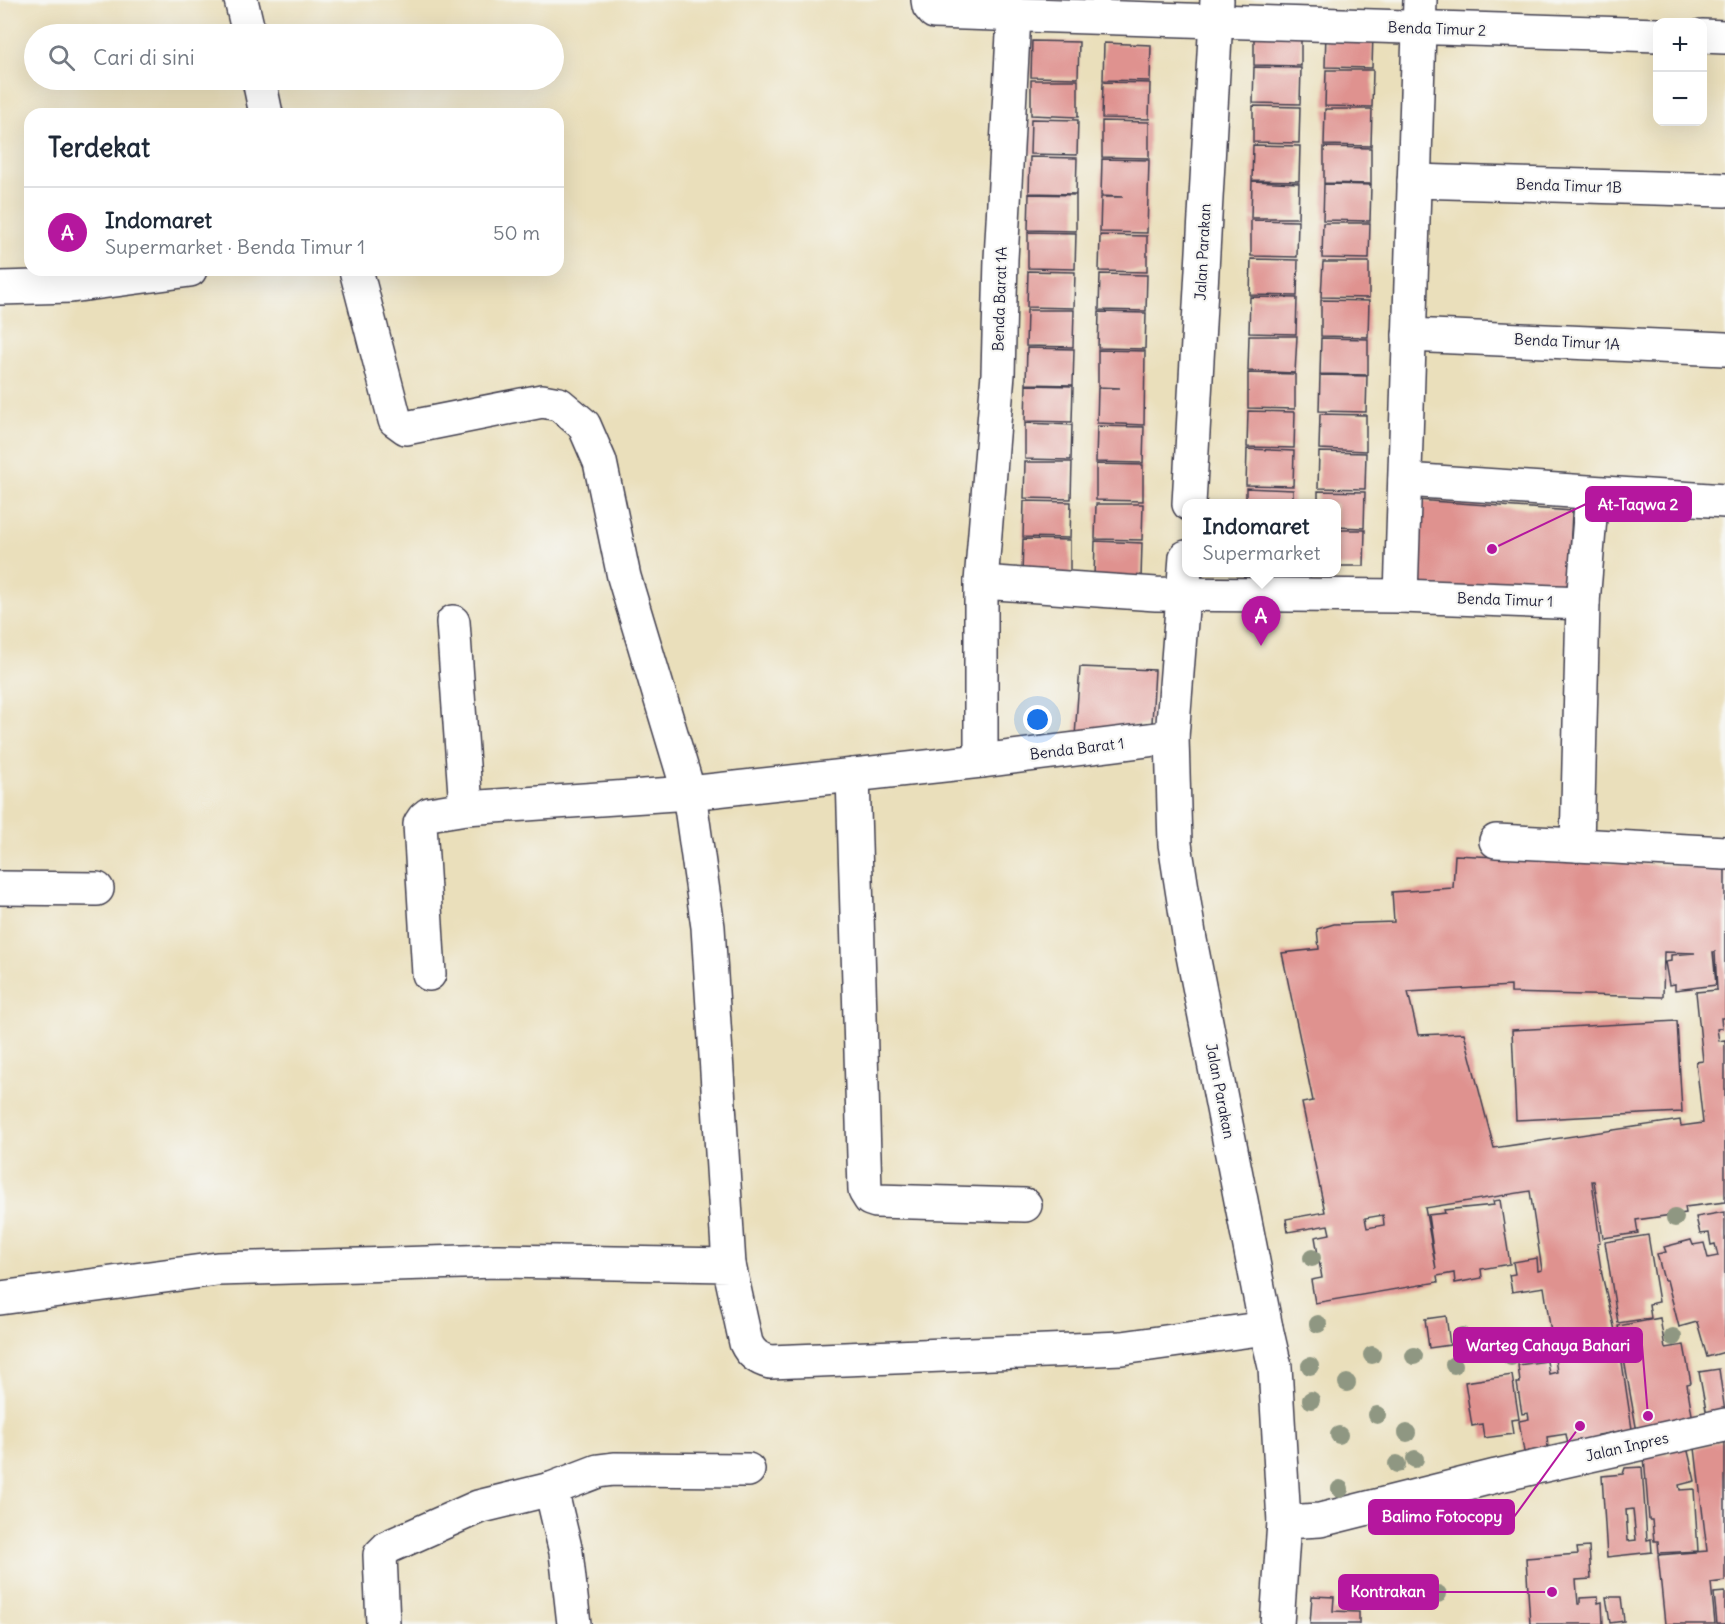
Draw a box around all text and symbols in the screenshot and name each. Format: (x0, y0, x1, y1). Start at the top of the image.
street label: Benda Timur 2 (1387, 17, 1487, 40)
map controls (1653, 18, 1707, 126)
button: + (1653, 18, 1707, 72)
search box (24, 24, 564, 90)
icon: search (45, 41, 78, 74)
text: Cari di sini (93, 43, 195, 71)
button: − (1653, 72, 1707, 126)
text: Terdekat (48, 131, 150, 164)
street label: Benda Timur 1B (1516, 174, 1623, 197)
street label: Jalan Parakan (1190, 203, 1215, 301)
text: Indomaret (105, 206, 212, 234)
text: A (61, 220, 74, 245)
text: 50 m (493, 220, 540, 245)
text: Supermarket · Benda Timur 1 (105, 234, 365, 259)
street label: Benda Barat 1A (988, 246, 1011, 352)
street label: Benda Timur 1A (1514, 329, 1621, 354)
callout: At-Taqwa 2 (1586, 487, 1691, 521)
text: At-Taqwa 2 (1598, 494, 1679, 515)
popup (1182, 499, 1341, 577)
text: Indomaret (1203, 512, 1310, 540)
text: Supermarket (1203, 540, 1320, 565)
street label: Benda Timur 1 (1457, 588, 1553, 611)
pin: A (1242, 596, 1280, 646)
your location (1023, 705, 1052, 734)
street label: Benda Barat 1 (1029, 733, 1125, 764)
street label: Jalan Parakan (1202, 1042, 1239, 1141)
callout: Warteg Cahaya Bahari (1454, 1328, 1642, 1362)
text: Warteg Cahaya Bahari (1466, 1335, 1630, 1356)
street label: Jalan Inpres (1584, 1428, 1670, 1465)
callout: Balimo Fotocopy (1369, 1500, 1514, 1534)
text: Balimo Fotocopy (1382, 1506, 1502, 1527)
callout: Kontrakan (1339, 1575, 1438, 1609)
text: Kontrakan (1350, 1581, 1426, 1601)

